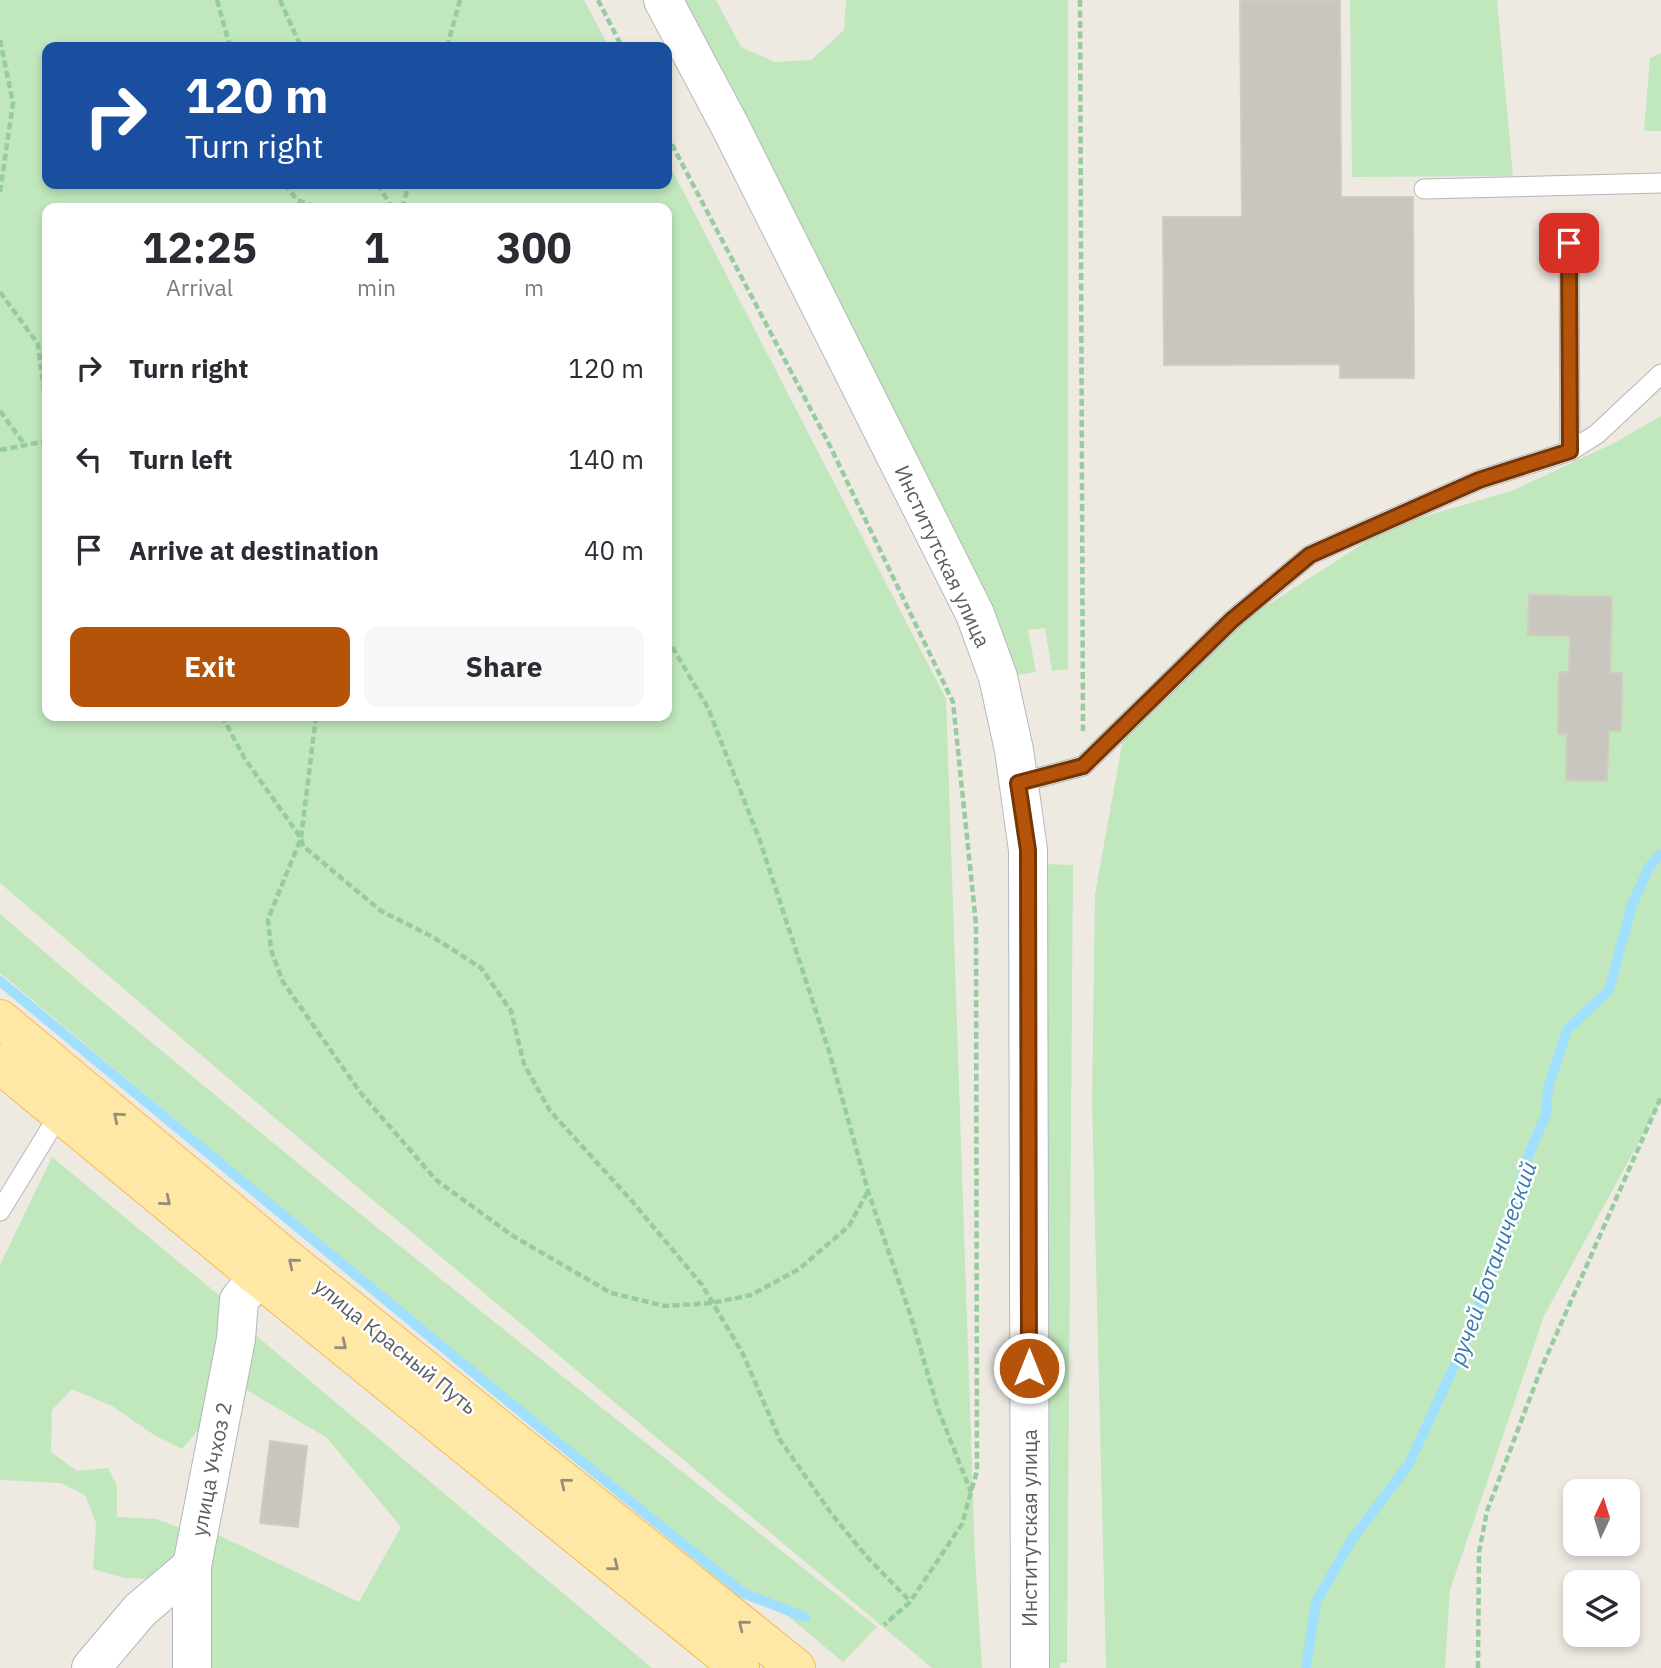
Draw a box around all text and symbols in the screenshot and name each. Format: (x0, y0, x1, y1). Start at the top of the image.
text: 120 m (185, 63, 329, 126)
icon: right (70, 70, 161, 161)
text: Turn right (185, 125, 323, 167)
pin (1539, 213, 1599, 273)
text: 12:25 (142, 220, 257, 275)
text: 1 (364, 220, 389, 275)
text: 300 (496, 220, 572, 275)
icon: arrive (1550, 224, 1588, 262)
text: Arrival (166, 272, 233, 302)
text: min (357, 272, 396, 302)
text: m (524, 272, 544, 302)
icon: right (70, 349, 108, 387)
text: Turn right (129, 351, 248, 385)
text: 120 m (568, 351, 644, 385)
icon: left (70, 440, 108, 478)
text: Turn left (129, 442, 232, 476)
text: 140 m (568, 442, 644, 476)
street label: Институтская улица (888, 460, 998, 652)
icon: arrive (70, 531, 108, 569)
text: Arrive at destination (129, 533, 379, 567)
text: 40 m (584, 533, 644, 567)
button: Exit (70, 627, 350, 707)
button: Share (364, 627, 644, 707)
one-way arrow (113, 1113, 126, 1126)
water label: ручей Ботанический (1441, 1157, 1543, 1370)
one-way arrow (157, 1193, 170, 1205)
one-way arrow (288, 1259, 301, 1271)
street label: улица Красный Путь (309, 1272, 483, 1420)
position arrow (992, 1331, 1066, 1405)
one-way arrow (334, 1337, 346, 1350)
street label: улица Учхоз 2 (184, 1399, 238, 1539)
street label: Институтская улица (1015, 1429, 1043, 1627)
one-way arrow (561, 1478, 573, 1491)
north arrow (1563, 1479, 1640, 1556)
map controls (1563, 1479, 1640, 1647)
one-way arrow (605, 1558, 618, 1570)
button: layers (1563, 1570, 1640, 1647)
one-way arrow (738, 1621, 750, 1634)

